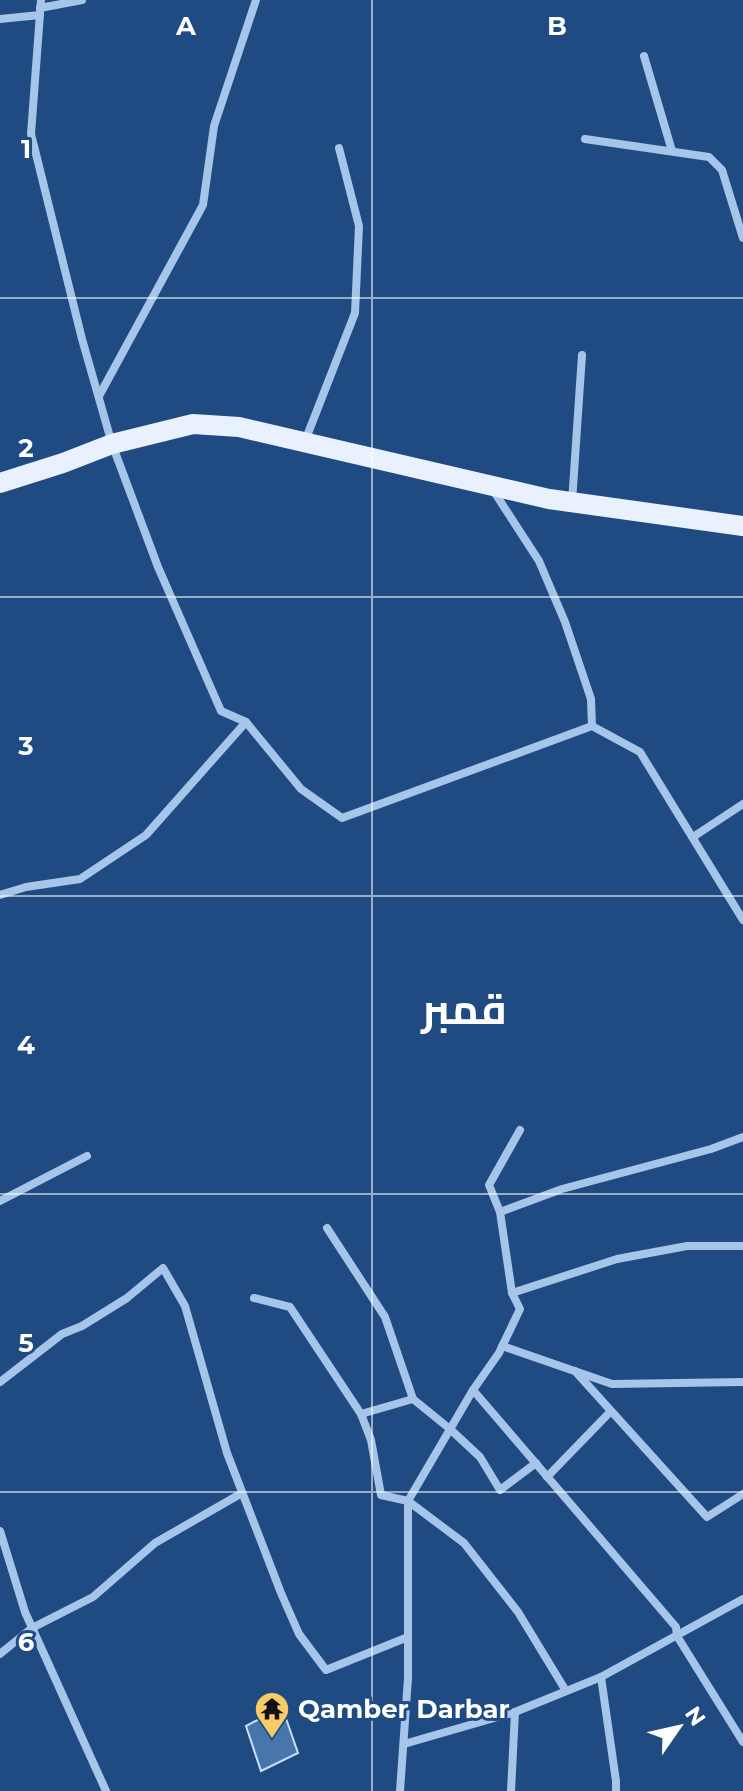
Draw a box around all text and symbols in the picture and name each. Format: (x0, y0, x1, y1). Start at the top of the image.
text: A (175, 10, 197, 42)
text: B (547, 10, 567, 42)
text: 1 (21, 133, 31, 165)
text: 2 (18, 432, 34, 464)
text: 3 (17, 730, 34, 762)
district label: قمبر (420, 983, 507, 1035)
text: 4 (17, 1029, 35, 1061)
text: 5 (18, 1327, 34, 1359)
text: 6 (18, 1626, 35, 1658)
north arrow (639, 1687, 719, 1767)
temple icon: Qamber Darbar (253, 1690, 291, 1740)
place label: Qamber Darbar (298, 1693, 510, 1725)
text: N (679, 1701, 711, 1731)

